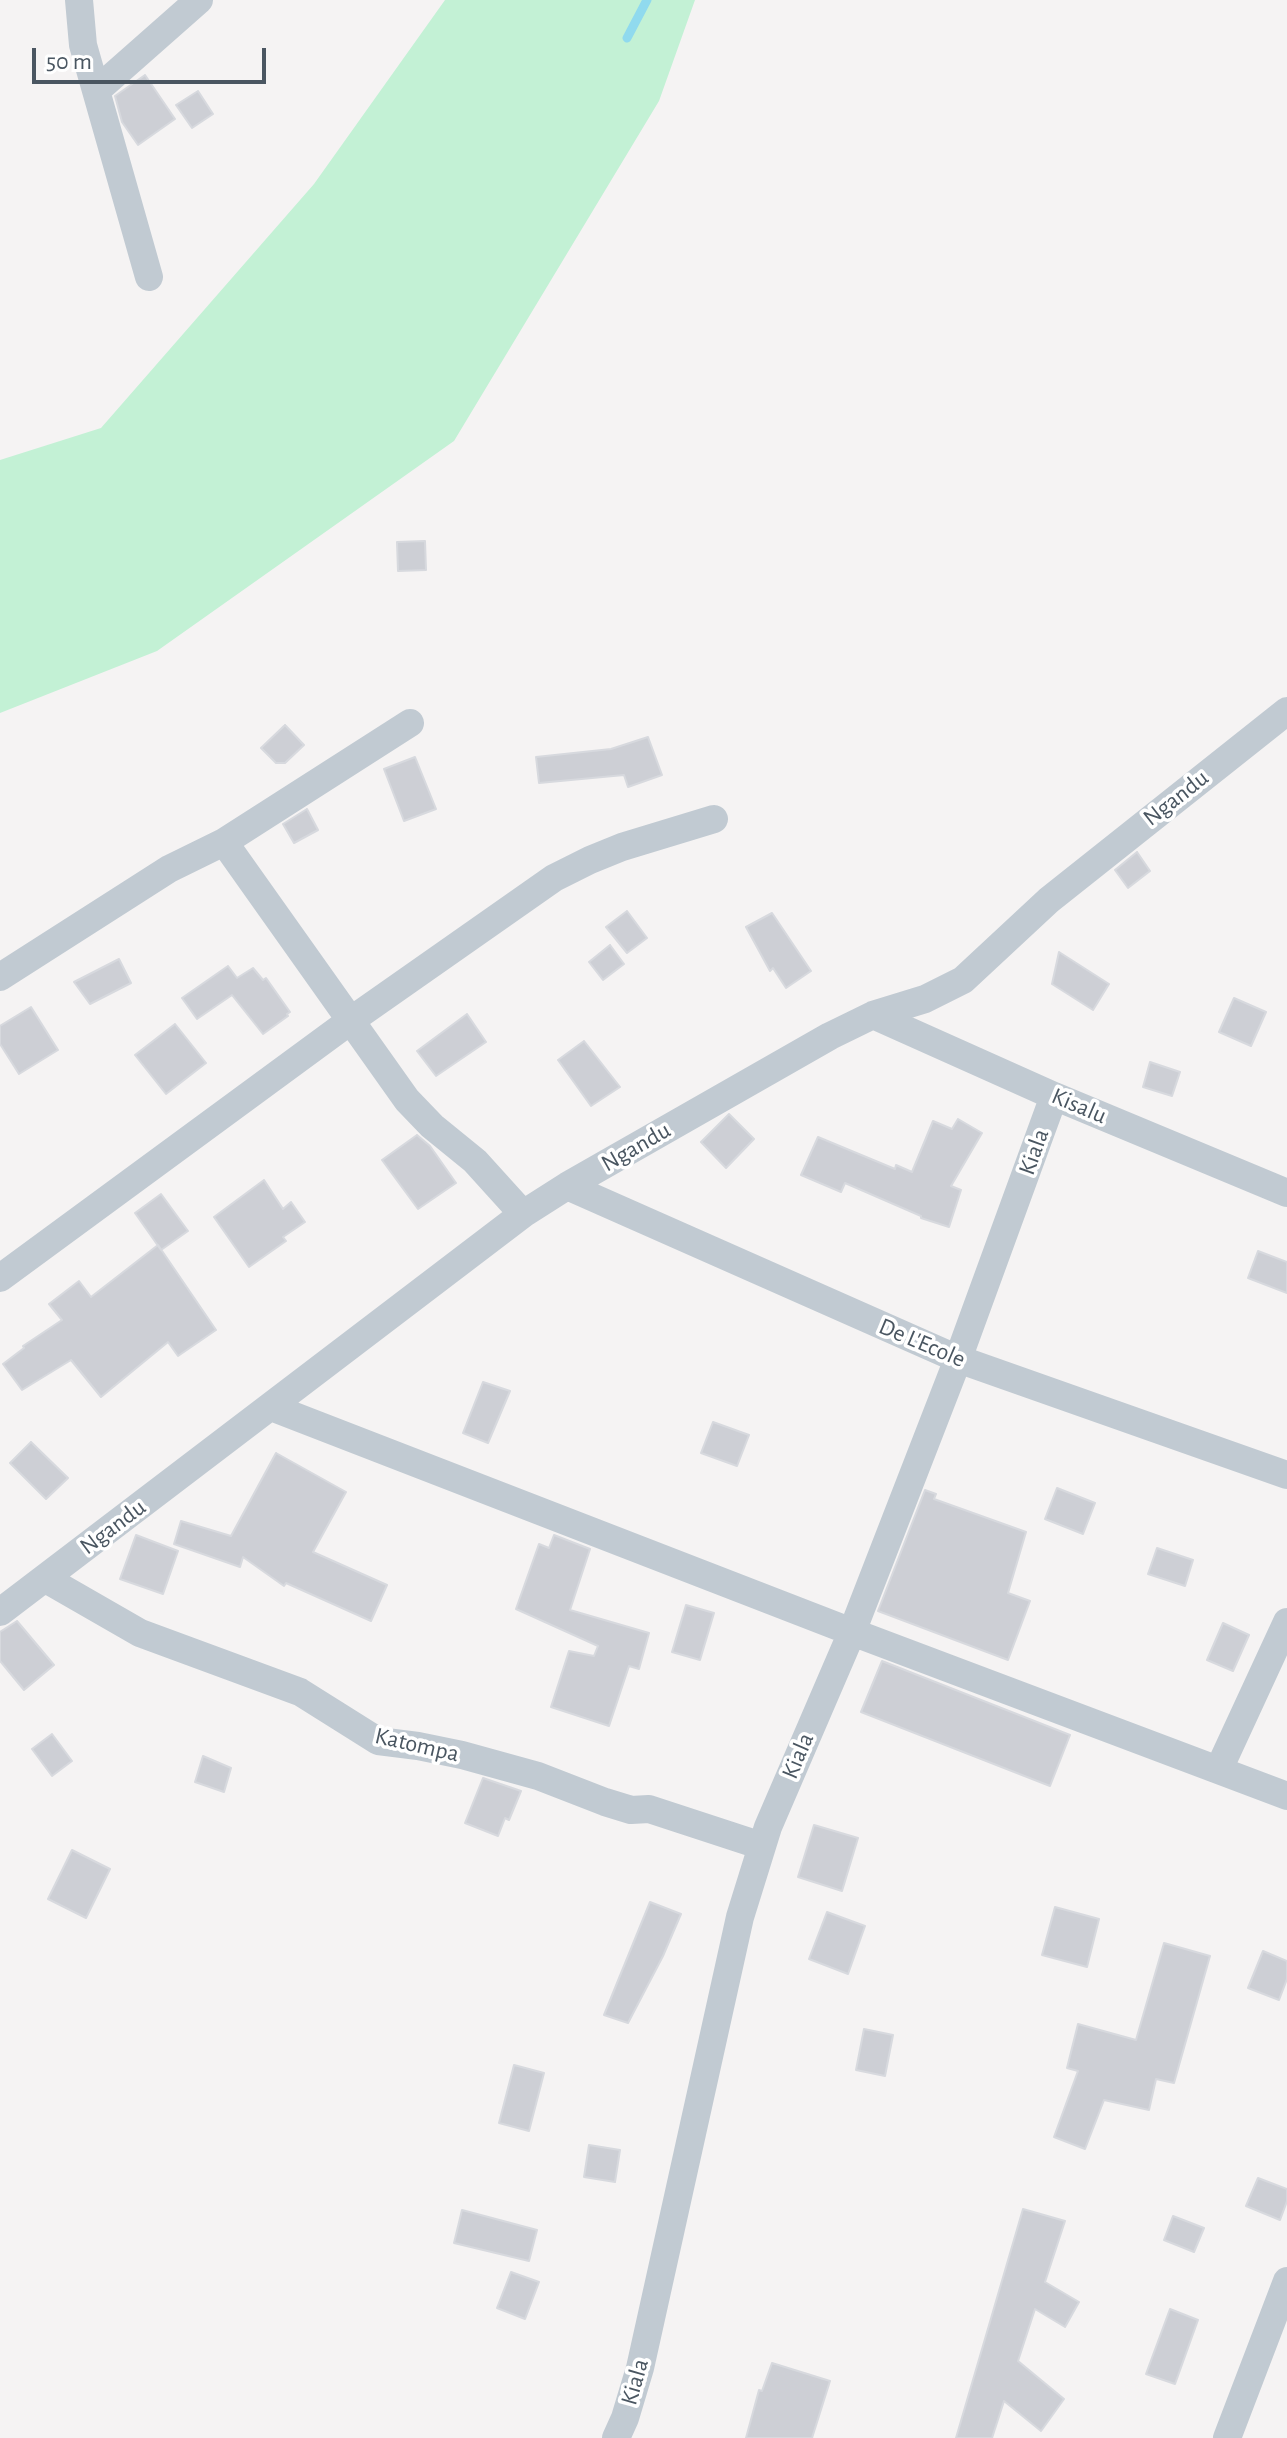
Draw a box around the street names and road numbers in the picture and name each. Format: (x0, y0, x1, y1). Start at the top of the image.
street label: Ngandu (1138, 764, 1214, 832)
street label: Kisalu (1047, 1082, 1111, 1130)
street label: Ngandu (596, 1116, 676, 1178)
street label: Kiala (1012, 1125, 1056, 1179)
street label: De L'Ecole (874, 1312, 970, 1374)
street label: Ngandu (74, 1493, 152, 1561)
street label: Katompa (372, 1721, 462, 1769)
street label: Kiala (776, 1729, 820, 1783)
street label: Kiala (615, 2355, 655, 2409)

